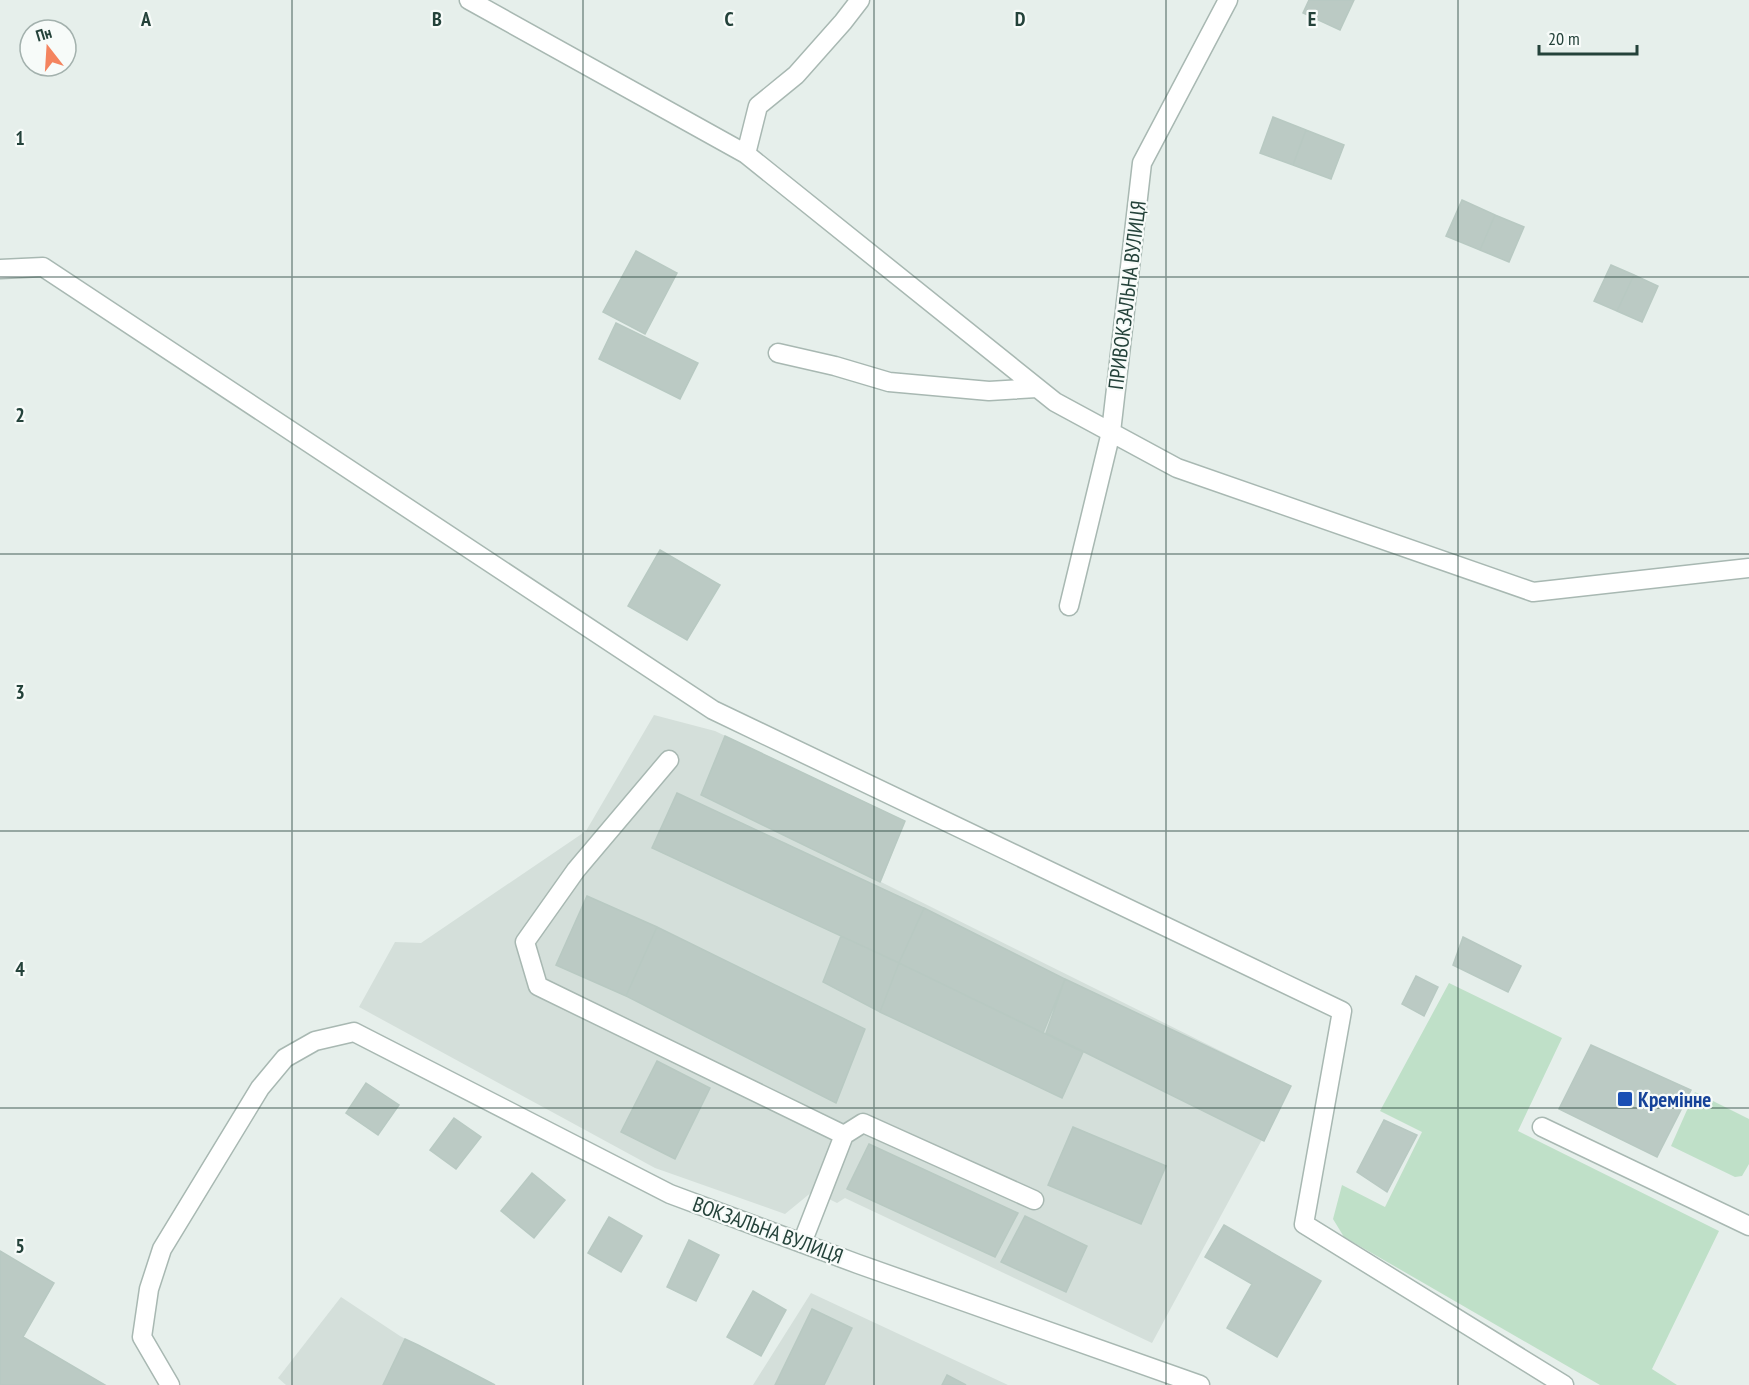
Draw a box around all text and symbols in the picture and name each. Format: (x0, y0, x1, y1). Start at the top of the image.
text: A (140, 6, 152, 32)
text: B (432, 6, 442, 32)
text: C (724, 6, 734, 32)
text: D (1015, 6, 1026, 32)
text: E (1308, 6, 1316, 32)
north arrow (18, 18, 78, 78)
scale bar (1539, 18, 1636, 56)
text: Пн (33, 22, 54, 45)
text: 20 m (1548, 27, 1580, 50)
text: 1 (15, 125, 25, 151)
street label: ПРИВОКЗАЛЬНА ВУЛИЦЯ (1102, 199, 1152, 391)
text: 2 (15, 402, 25, 428)
text: 3 (15, 679, 25, 705)
text: 4 (15, 956, 25, 982)
place label: Кремінне (1638, 1086, 1711, 1113)
marker: Кремінне (1616, 1090, 1634, 1108)
street label: ВОКЗАЛЬНА ВУЛИЦЯ (689, 1190, 847, 1270)
text: 5 (15, 1233, 25, 1259)

